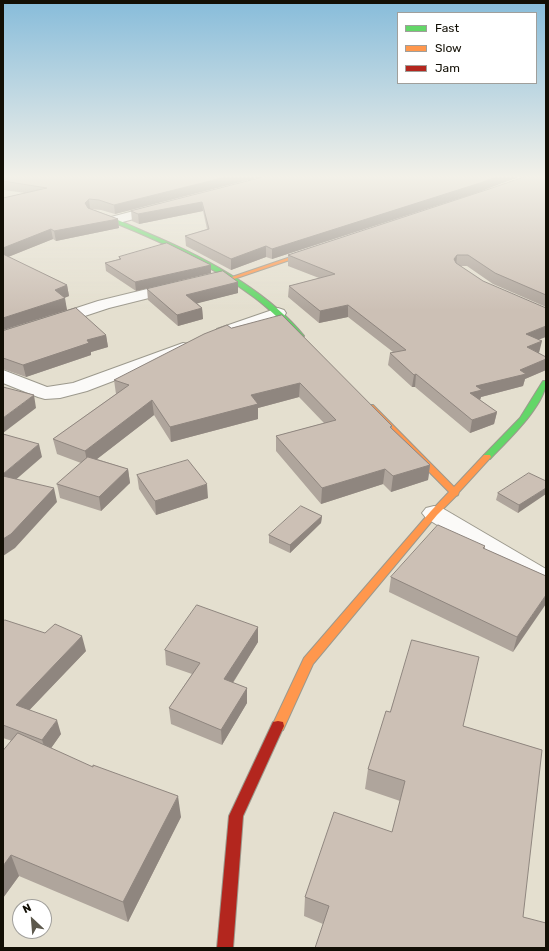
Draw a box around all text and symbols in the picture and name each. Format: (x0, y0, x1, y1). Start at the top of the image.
legend (397, 12, 537, 84)
text: Fast (435, 21, 459, 35)
text: Slow (435, 41, 462, 55)
text: Jam (435, 61, 460, 75)
north arrow (12, 899, 52, 939)
text: N (21, 901, 33, 916)

